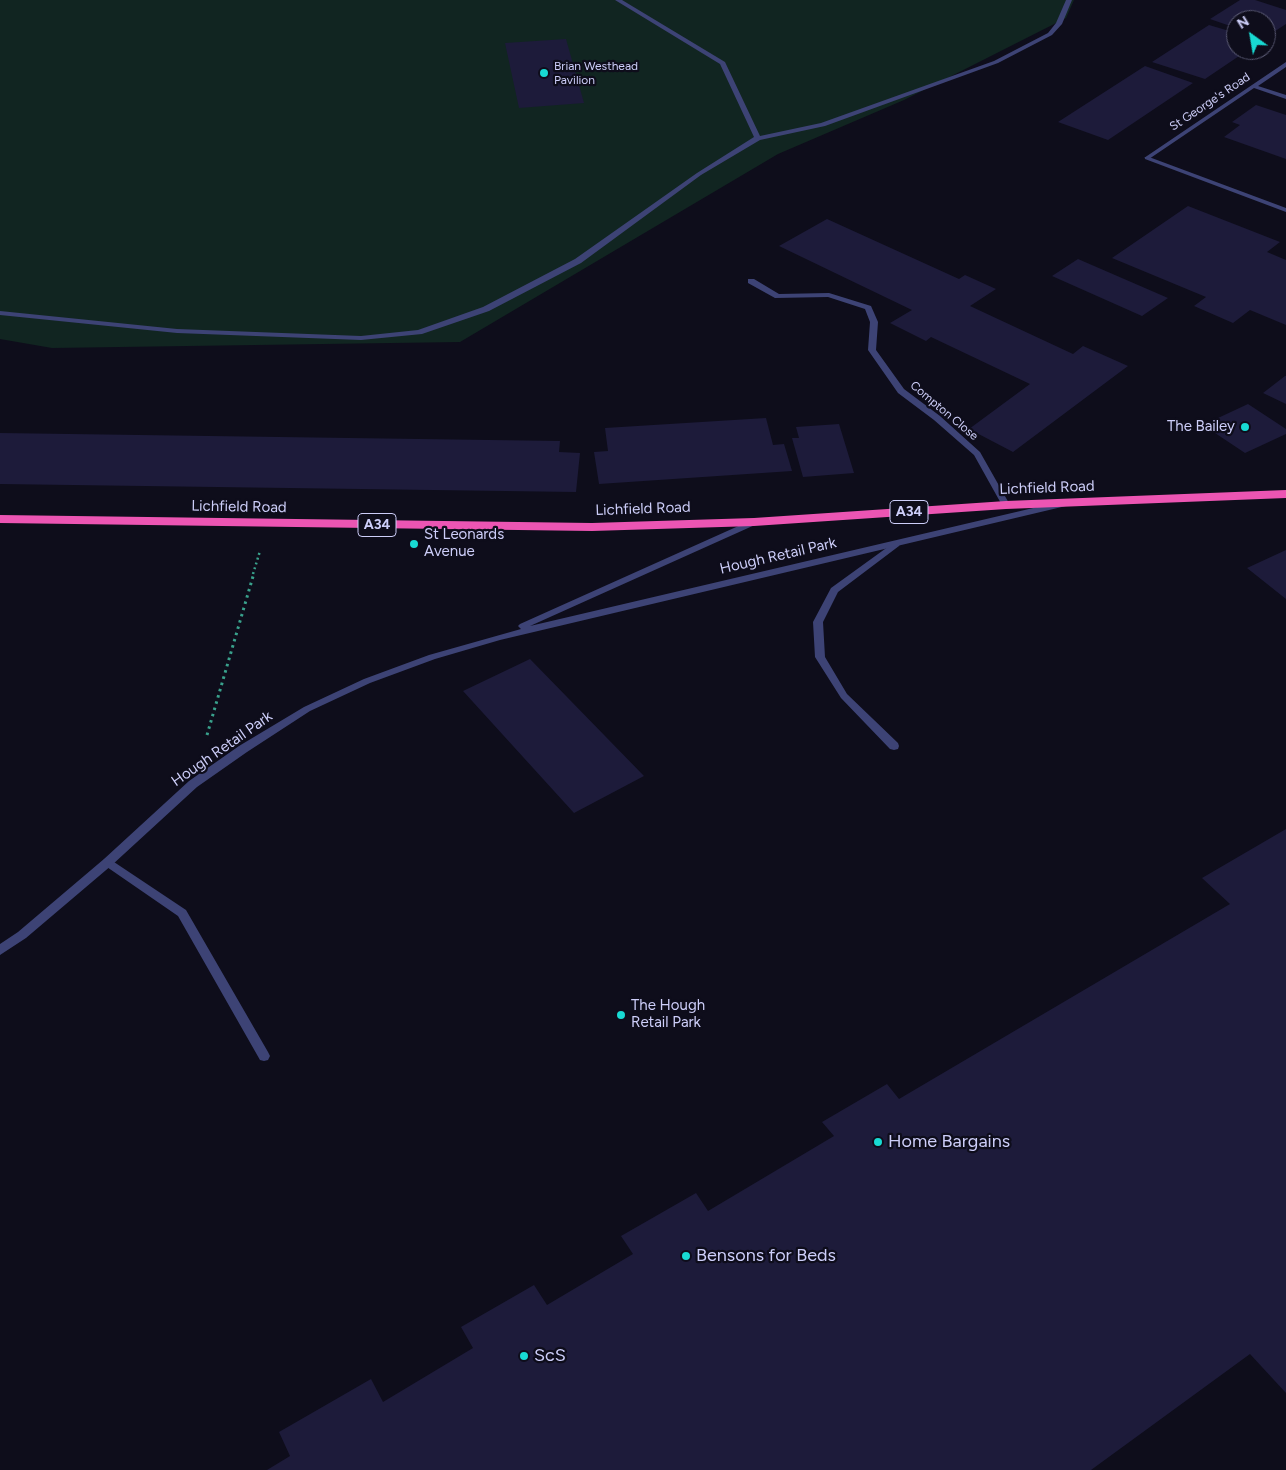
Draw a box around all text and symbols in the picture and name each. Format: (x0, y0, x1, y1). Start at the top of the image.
north arrow (1226, 10, 1276, 60)
text: N (1234, 13, 1252, 33)
place label: Brian Westhead Pavilion (554, 59, 638, 87)
marker: Brian Westhead Pavilion (538, 67, 550, 79)
street label: St George's Road (1167, 70, 1253, 134)
street label: Compton Close (907, 378, 981, 444)
place label: The Bailey (1167, 418, 1235, 436)
marker: The Bailey (1239, 421, 1251, 433)
street label: Lichfield Road (999, 477, 1095, 499)
street label: Lichfield Road (191, 497, 287, 517)
street label: Lichfield Road (595, 498, 691, 520)
road number: A34 (890, 501, 928, 524)
road number: A34 (358, 514, 396, 536)
place label: St Leonards Avenue (424, 526, 504, 561)
street label: Hough Retail Park (718, 534, 838, 578)
marker: St Leonards Avenue (408, 538, 420, 550)
street label: Hough Retail Park (168, 707, 276, 791)
place label: The Hough Retail Park (631, 997, 705, 1032)
marker: The Hough Retail Park (615, 1009, 627, 1021)
place label: Home Bargains (888, 1131, 1010, 1153)
marker: Home Bargains (872, 1136, 884, 1148)
place label: Bensons for Beds (696, 1245, 836, 1267)
marker: Bensons for Beds (680, 1250, 692, 1262)
place label: ScS (534, 1345, 566, 1367)
marker: ScS (518, 1350, 530, 1362)

